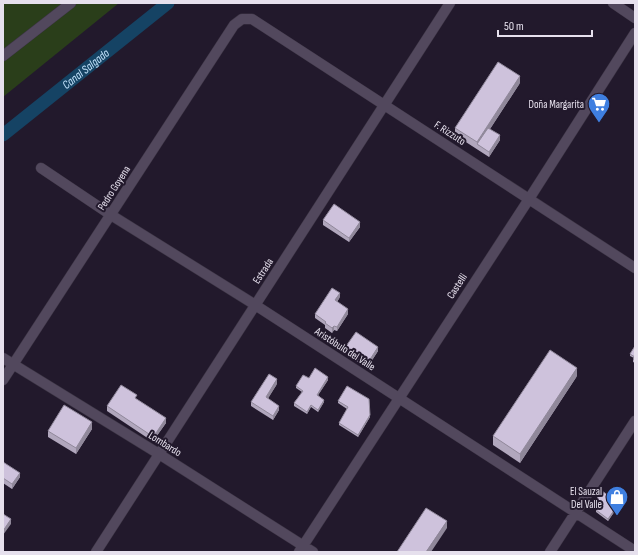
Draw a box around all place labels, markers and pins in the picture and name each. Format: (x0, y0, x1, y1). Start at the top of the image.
supermarket icon: Doña Margarita (586, 91, 612, 124)
place label: Doña Margarita (528, 98, 584, 111)
shop icon: El Sauzal Del Valle (604, 484, 630, 517)
place label: El Sauzal Del Valle (570, 485, 602, 511)

